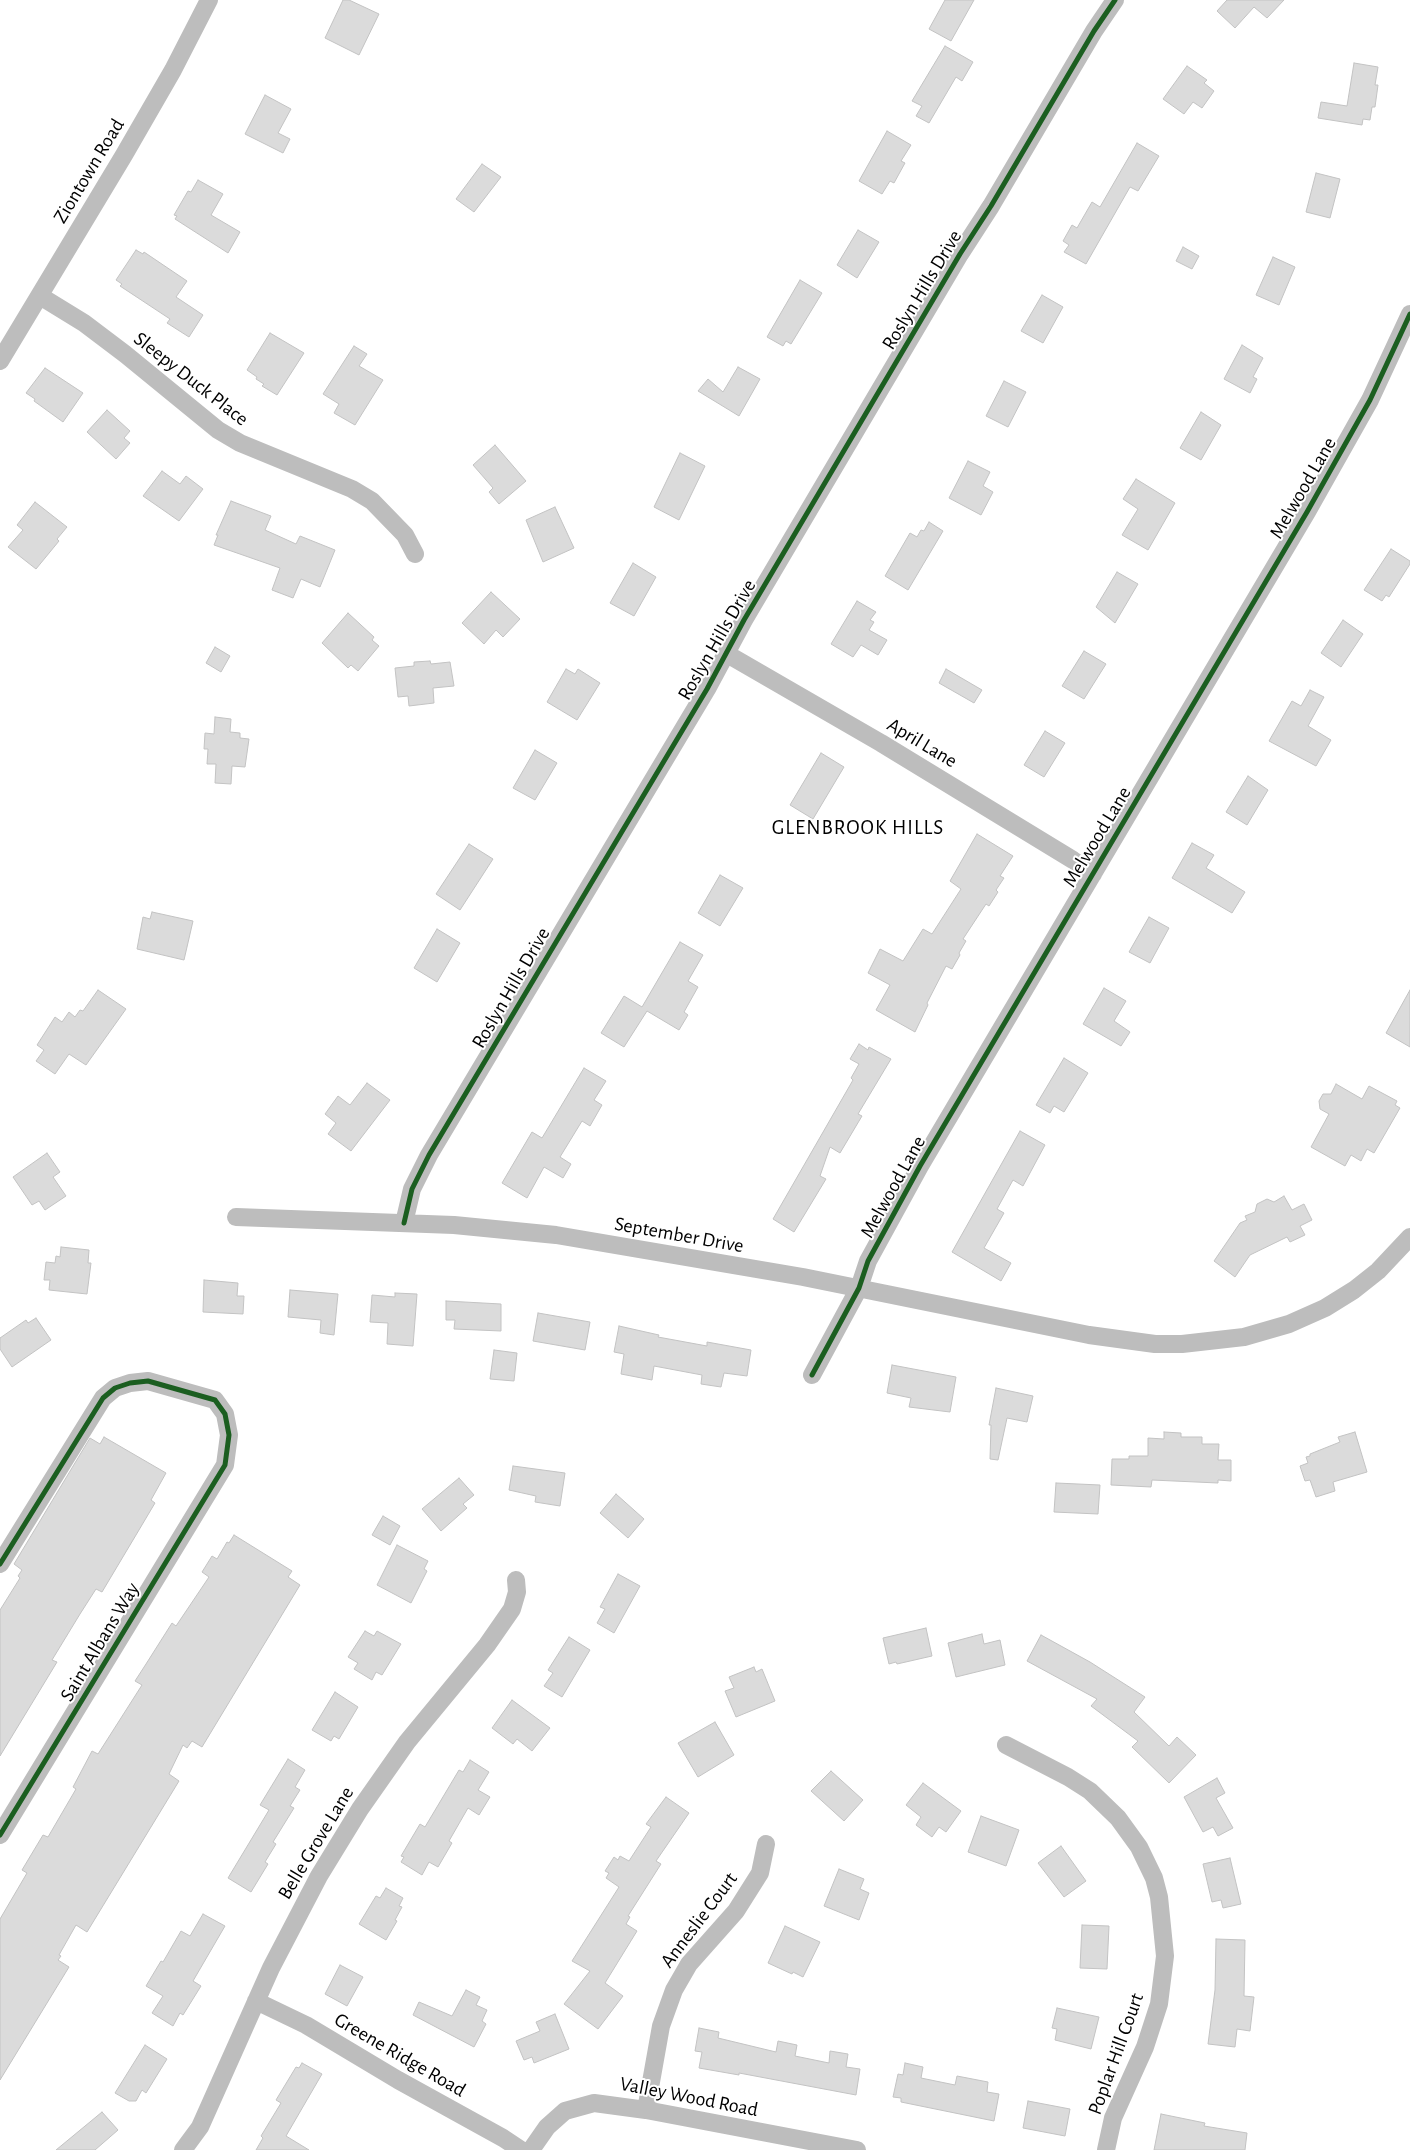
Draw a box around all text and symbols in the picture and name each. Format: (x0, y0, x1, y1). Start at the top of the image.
street label: Ziontown Road (48, 114, 130, 228)
street label: Roslyn Hills Drive (877, 226, 967, 354)
street label: Sleepy Duck Place (129, 327, 253, 431)
street label: Melwood Lane (1264, 433, 1342, 543)
street label: Roslyn Hills Drive (673, 575, 761, 705)
street label: April Lane (883, 713, 961, 773)
street label: Melwood Lane (1058, 782, 1136, 892)
district label: GLENBROOK HILLS (770, 815, 946, 841)
street label: Roslyn Hills Drive (467, 923, 555, 1053)
street label: Melwood Lane (855, 1132, 931, 1242)
street label: September Drive (613, 1212, 745, 1258)
street label: Saint Albans Way (55, 1578, 145, 1706)
street label: Belle Grove Lane (273, 1782, 359, 1904)
street label: Anneslie Court (655, 1868, 743, 1972)
street label: Poplar Hill Court (1083, 1990, 1149, 2118)
street label: Greene Ridge Road (330, 2008, 470, 2102)
street label: Valley Wood Road (618, 2072, 760, 2122)

